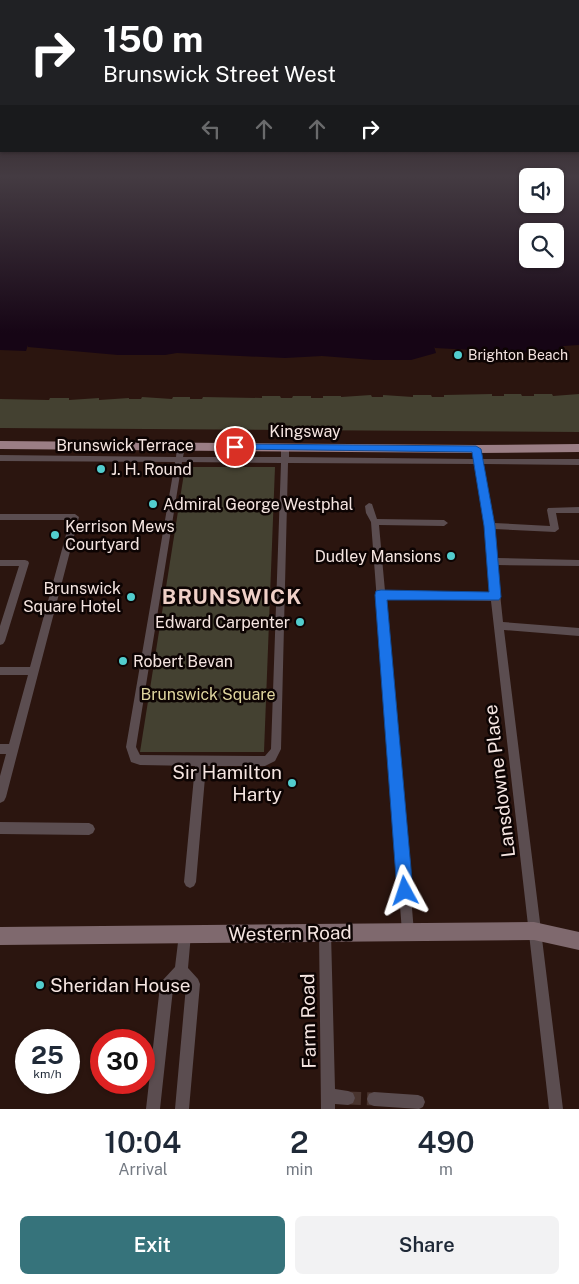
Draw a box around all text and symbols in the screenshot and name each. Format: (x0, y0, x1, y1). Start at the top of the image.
text: 150 m (103, 19, 203, 60)
icon: right (20, 20, 85, 85)
text: Brunswick Street West (103, 61, 336, 87)
icon: left (197, 115, 225, 143)
icon: ahead (250, 115, 278, 143)
icon: ahead (303, 115, 331, 143)
icon: right (356, 115, 384, 143)
map controls (519, 168, 564, 268)
button: sound (519, 168, 564, 213)
button: search (519, 223, 564, 268)
place label: Brighton Beach (468, 347, 568, 363)
marker: Brighton Beach (452, 349, 464, 361)
street label: Kingsway (269, 422, 341, 441)
pin (214, 426, 256, 468)
icon: arrive (221, 433, 249, 461)
street label: Brunswick Terrace (56, 436, 194, 455)
place label: J. H. Round (111, 460, 192, 479)
marker: J. H. Round (95, 463, 107, 475)
place label: Admiral George Westphal (163, 495, 354, 514)
marker: Admiral George Westphal (147, 498, 159, 510)
place label: Kerrison Mews Courtyard (65, 517, 175, 554)
marker: Kerrison Mews Courtyard (49, 529, 61, 541)
place label: Dudley Mansions (315, 547, 441, 566)
marker: Dudley Mansions (445, 550, 457, 562)
place label: Brunswick Square Hotel (23, 579, 121, 616)
district label: BRUNSWICK (162, 584, 302, 609)
marker: Brunswick Square Hotel (125, 591, 137, 603)
place label: Edward Carpenter (155, 613, 290, 632)
marker: Edward Carpenter (294, 616, 306, 628)
place label: Robert Bevan (133, 652, 233, 671)
marker: Robert Bevan (117, 655, 129, 667)
park label: Brunswick Square (140, 685, 276, 704)
street label: Lansdowne Place (479, 703, 519, 859)
place label: Sir Hamilton Harty (172, 761, 282, 805)
marker: Sir Hamilton Harty (286, 777, 298, 789)
position arrow (378, 864, 430, 916)
street label: Western Road (228, 921, 352, 945)
street label: Farm Road (296, 973, 320, 1069)
place label: Sheridan House (50, 974, 191, 996)
marker: Sheridan House (34, 979, 46, 991)
speed limit sign: 30 (90, 1029, 155, 1094)
text: 25 (31, 1040, 64, 1070)
text: km/h (33, 1067, 62, 1081)
text: 10:04 (104, 1124, 181, 1160)
text: 2 (290, 1124, 309, 1160)
text: 490 (417, 1124, 475, 1160)
text: Arrival (118, 1160, 168, 1179)
text: min (286, 1160, 313, 1179)
text: m (439, 1160, 453, 1179)
button: Exit (20, 1216, 285, 1274)
button: Share (295, 1216, 559, 1274)

